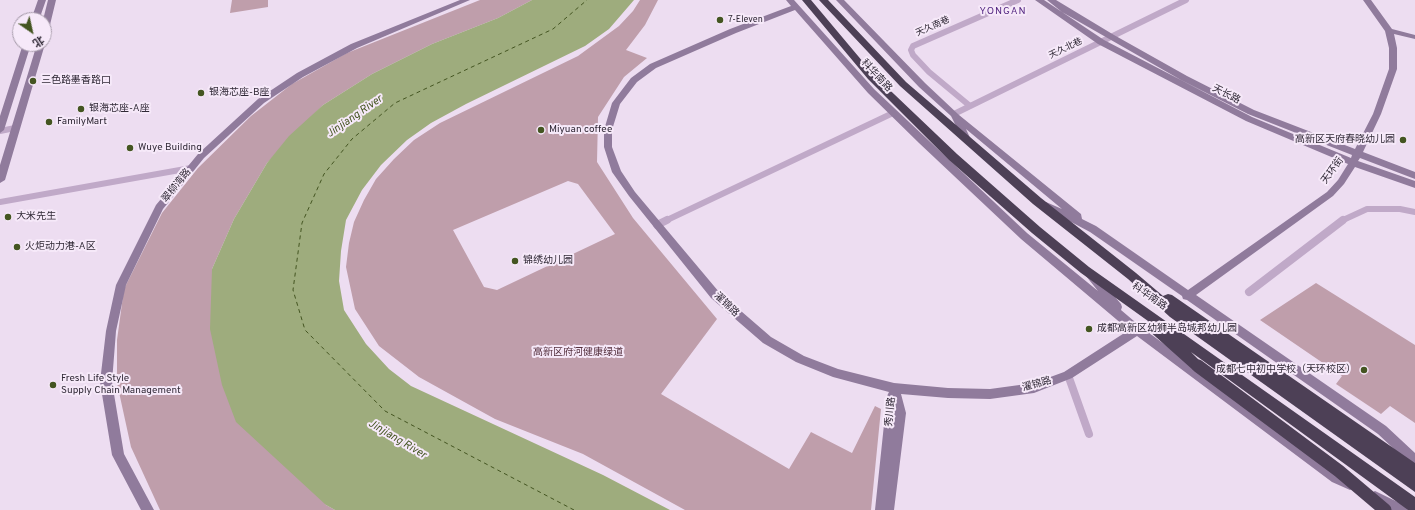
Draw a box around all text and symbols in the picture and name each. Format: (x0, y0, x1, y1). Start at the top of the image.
district label: YONGAN (980, 6, 1026, 18)
north arrow (12, 12, 52, 52)
marker: 7-Eleven (715, 15, 725, 25)
place label: 7-Eleven (728, 15, 763, 25)
street label: 天久南巷 (914, 15, 952, 39)
text: 北 (30, 32, 47, 50)
street label: 天久北巷 (1047, 36, 1085, 62)
street label: 科华南路 (858, 57, 894, 95)
place label: 三色路墨香路口 (41, 75, 111, 87)
marker: 三色路墨香路口 (28, 76, 38, 86)
street label: 天长路 (1210, 83, 1242, 107)
place label: 银海芯座-B座 (209, 87, 269, 99)
marker: 银海芯座-B座 (196, 88, 206, 98)
water label: Jinjiang River (324, 93, 386, 141)
place label: 银海芯座-A座 (89, 103, 150, 115)
marker: 银海芯座-A座 (76, 104, 86, 114)
place label: FamilyMart (57, 116, 107, 128)
marker: FamilyMart (44, 117, 54, 127)
place label: Miyuan coffee (549, 124, 612, 136)
marker: Miyuan coffee (536, 125, 546, 135)
place label: 高新区天府春晓幼儿园 (1295, 134, 1395, 146)
marker: 高新区天府春晓幼儿园 (1398, 135, 1408, 145)
place label: Wuye Building (138, 142, 202, 154)
marker: Wuye Building (125, 143, 135, 153)
street label: 天环街 (1319, 155, 1347, 187)
street label: 翠柳湾路 (160, 167, 194, 205)
place label: 大米先生 (16, 211, 56, 223)
marker: 大米先生 (3, 212, 13, 222)
place label: 火炬动力港-A区 (25, 241, 96, 253)
marker: 火炬动力港-A区 (12, 242, 22, 252)
place label: 锦绣幼儿园 (523, 255, 573, 267)
marker: 锦绣幼儿园 (510, 256, 520, 266)
street label: 科华南路 (1129, 281, 1169, 313)
street label: 濯锦路 (711, 290, 741, 320)
place label: 成都高新区幼狮半岛城邦幼儿园 (1097, 323, 1237, 335)
marker: 成都高新区幼狮半岛城邦幼儿园 (1084, 324, 1094, 334)
park label: 高新区府河健康绿道 (533, 347, 623, 359)
place label: 成都七中初中学校（天环校区） (1216, 364, 1356, 376)
marker: 成都七中初中学校（天环校区） (1359, 365, 1369, 375)
place label: Fresh Life Style Supply Chain Management (61, 373, 181, 396)
street label: 濯锦路 (1021, 375, 1053, 395)
marker: Fresh Life Style Supply Chain Management (48, 380, 58, 390)
street label: 秀川路 (883, 396, 899, 428)
water label: Jinjiang River (366, 417, 428, 463)

